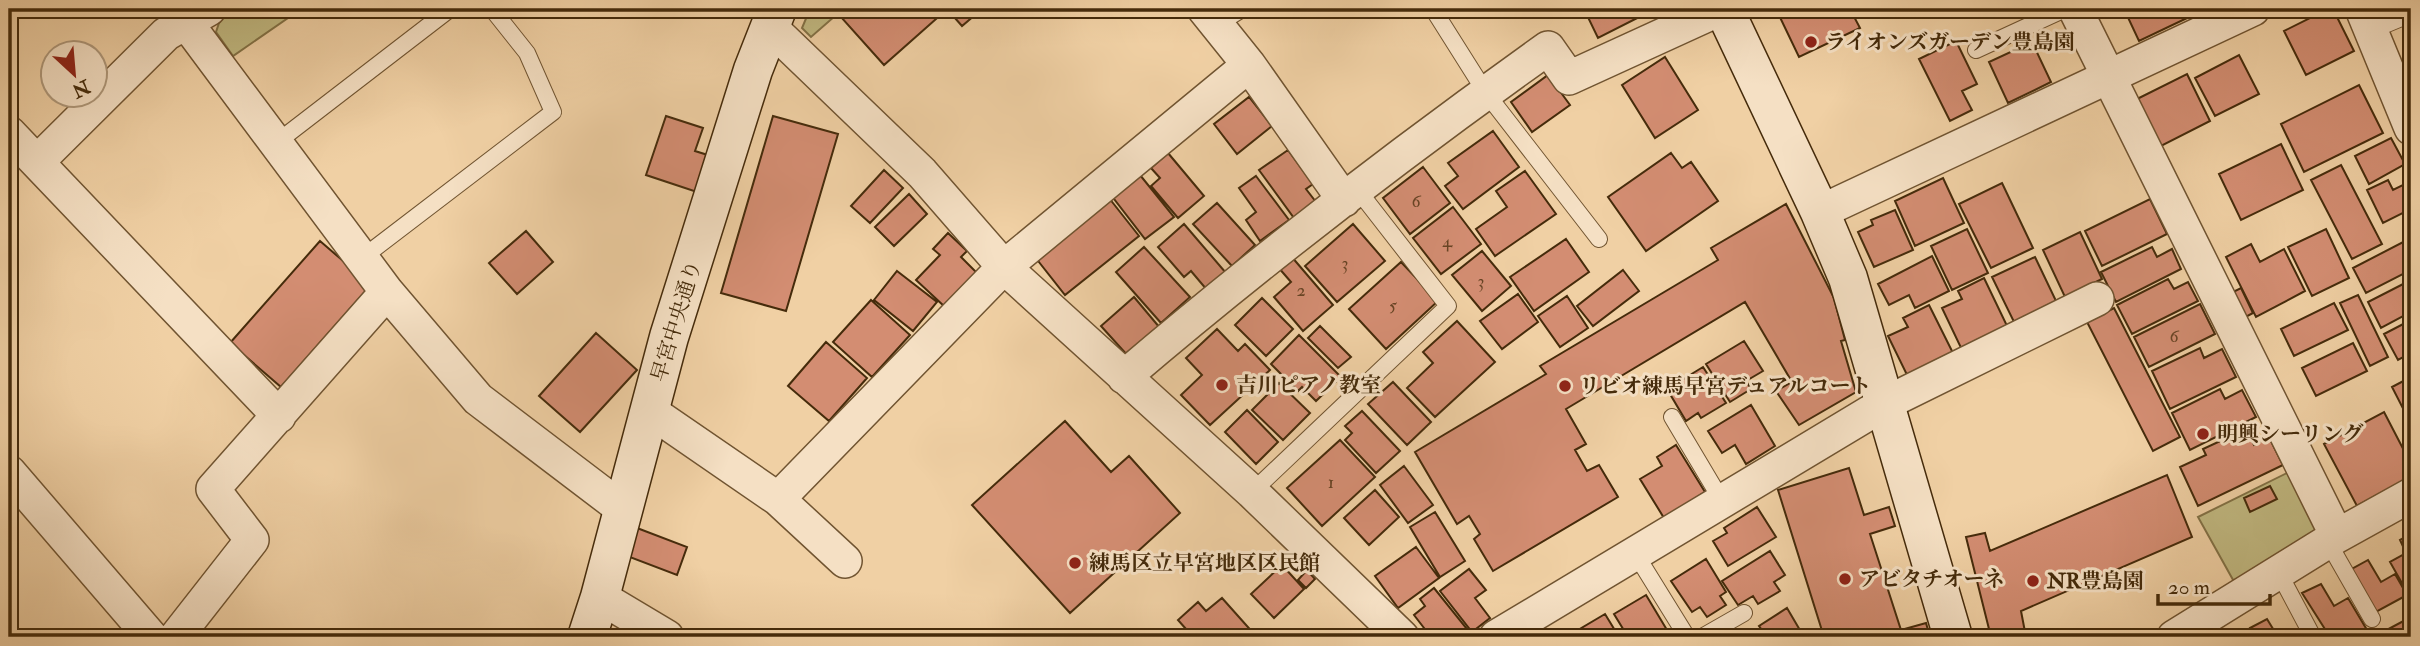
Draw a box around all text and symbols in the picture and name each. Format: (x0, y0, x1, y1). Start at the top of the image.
place label: ライオンズガーデン豊島園 (1825, 29, 2075, 56)
marker: ライオンズガーデン豊島園 (1803, 34, 1819, 50)
north arrow (38, 38, 108, 108)
text: N (67, 73, 95, 103)
house number: 6 (1411, 190, 1421, 213)
house number: 4 (1442, 230, 1453, 253)
house number: 3 (1342, 252, 1348, 275)
street label: 早宮中央通り (645, 257, 708, 385)
house number: 3 (1478, 270, 1484, 293)
house number: 2 (1296, 279, 1306, 302)
house number: 5 (1389, 294, 1397, 317)
house number: 6 (2169, 325, 2179, 348)
place label: 吉川ピアノ教室 (1236, 372, 1381, 399)
place label: リビオ練馬早宮デュアルコート (1579, 373, 1872, 400)
marker: 吉川ピアノ教室 (1214, 377, 1230, 393)
marker: リビオ練馬早宮デュアルコート (1557, 378, 1573, 394)
place label: 明興シーリング (2217, 421, 2364, 448)
marker: 明興シーリング (2195, 426, 2211, 442)
house number: 1 (1328, 471, 1334, 494)
place label: 練馬区立早宮地区区民館 (1089, 550, 1320, 577)
marker: 練馬区立早宮地区区民館 (1067, 555, 1083, 571)
scale bar (2158, 562, 2270, 606)
place label: アビタチオーネ (1859, 566, 2005, 593)
place label: NR豊島園 (2046, 568, 2144, 595)
marker: アビタチオーネ (1837, 571, 1853, 587)
marker: NR豊島園 (2025, 573, 2041, 589)
text: 20 m (2168, 574, 2210, 601)

